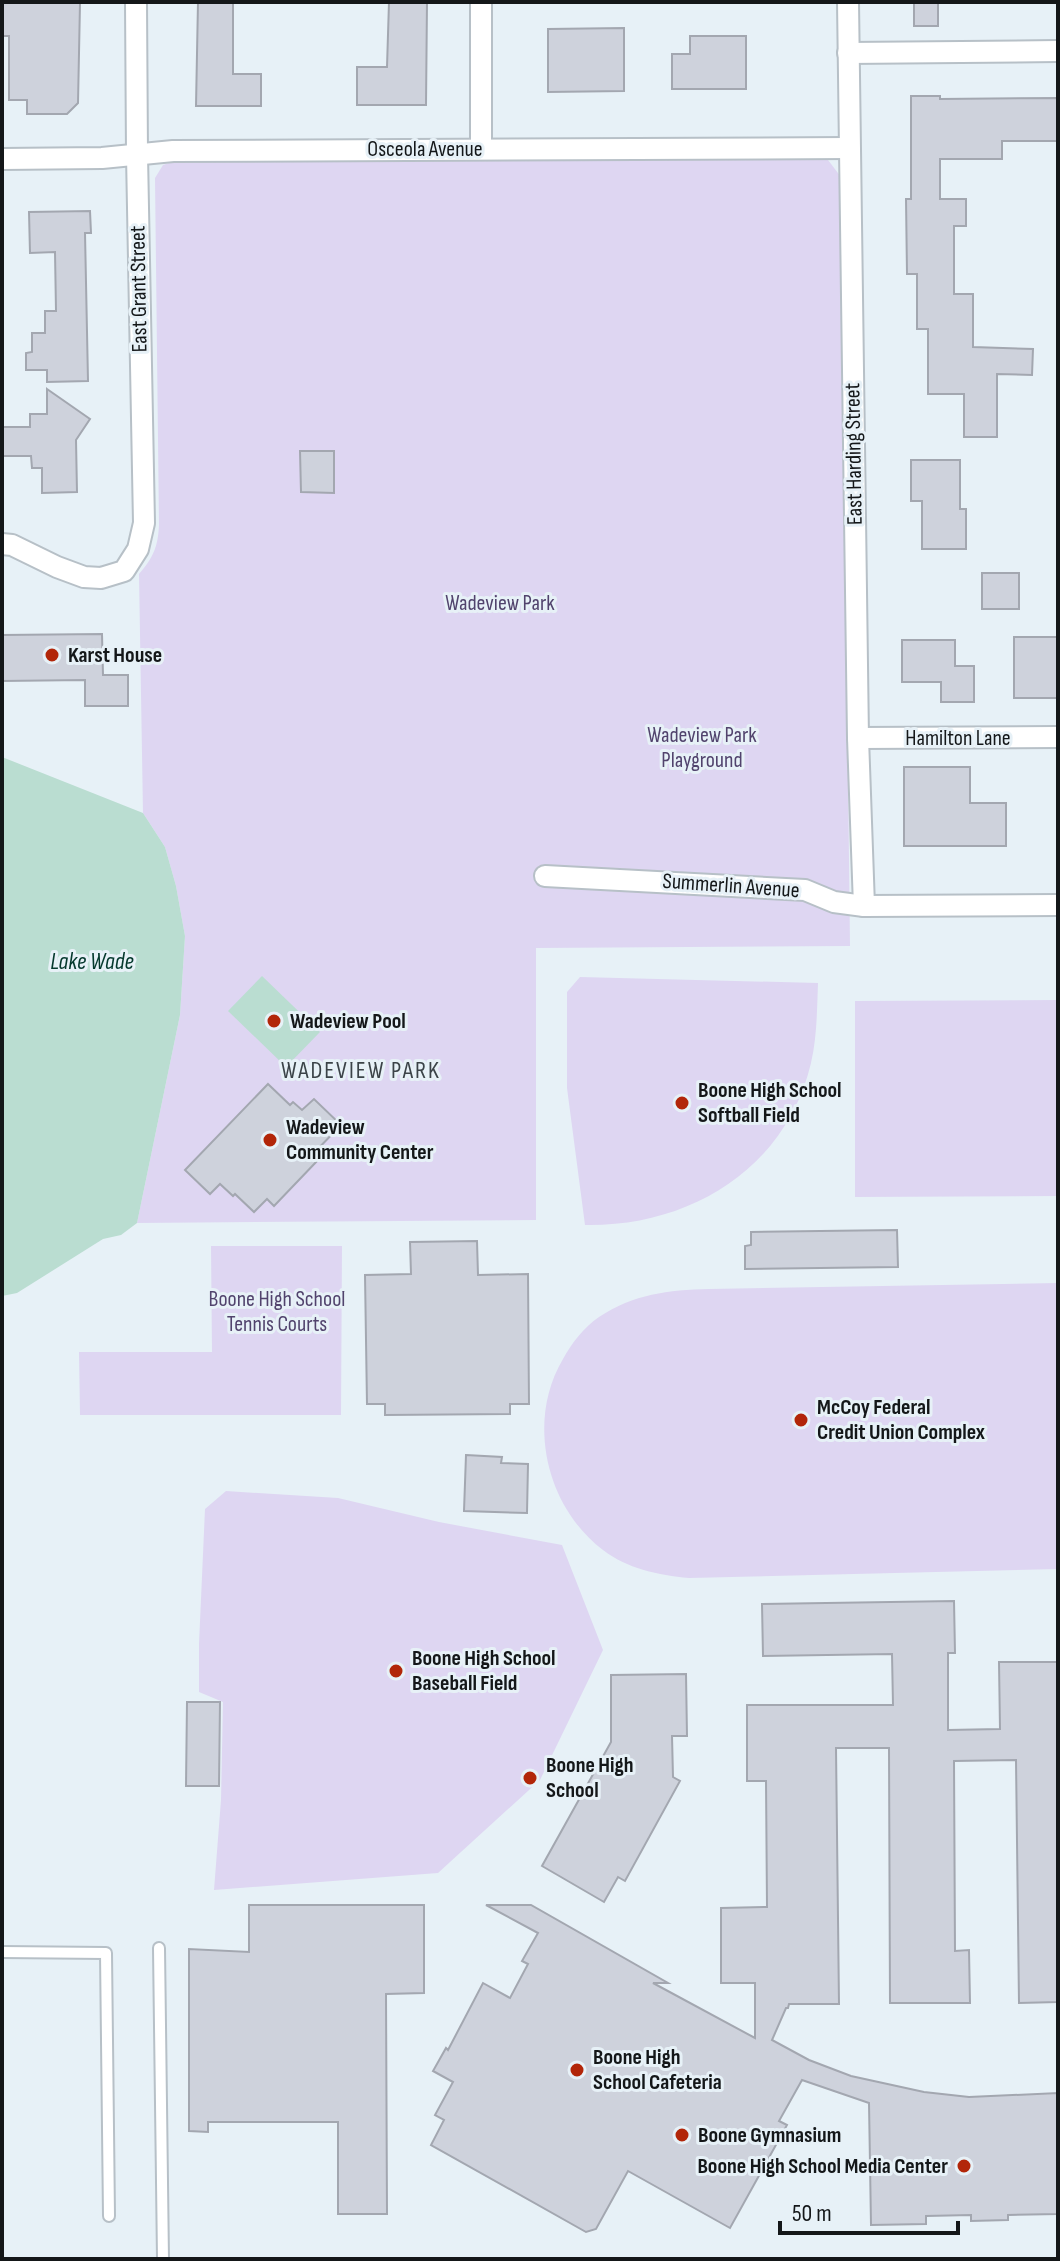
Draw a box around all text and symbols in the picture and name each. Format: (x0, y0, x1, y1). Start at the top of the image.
street label: Osceola Avenue (367, 136, 483, 163)
street label: East Grant Street (124, 225, 154, 353)
street label: East Harding Street (839, 382, 869, 525)
park label: Wadeview Park (445, 590, 555, 617)
place label: Karst House (68, 642, 162, 669)
marker: Karst House (43, 646, 61, 664)
park label: Wadeview Park Playground (647, 722, 757, 774)
street label: Hamilton Lane (905, 725, 1011, 752)
street label: Summerlin Avenue (662, 868, 800, 904)
water label: Lake Wade (50, 947, 134, 976)
place label: Wadeview Pool (290, 1008, 406, 1035)
marker: Wadeview Pool (265, 1012, 283, 1030)
district label: WADEVIEW PARK (281, 1056, 441, 1085)
place label: Boone High School Softball Field (698, 1077, 842, 1129)
marker: Boone High School Softball Field (673, 1094, 691, 1112)
place label: Wadeview Community Center (286, 1114, 434, 1166)
marker: Wadeview Community Center (261, 1131, 279, 1149)
park label: Boone High School Tennis Courts (209, 1286, 345, 1338)
place label: McCoy Federal Credit Union Complex (817, 1394, 985, 1446)
marker: McCoy Federal Credit Union Complex (792, 1411, 810, 1429)
place label: Boone High School Baseball Field (412, 1645, 556, 1697)
marker: Boone High School Baseball Field (387, 1662, 405, 1680)
place label: Boone High School (546, 1752, 634, 1804)
marker: Boone High School (521, 1769, 539, 1787)
place label: Boone High School Cafeteria (593, 2044, 722, 2096)
marker: Boone High School Cafeteria (568, 2061, 586, 2079)
place label: Boone Gymnasium (698, 2122, 841, 2149)
marker: Boone Gymnasium (673, 2126, 691, 2144)
place label: Boone High School Media Center (697, 2153, 948, 2180)
marker: Boone High School Media Center (955, 2157, 973, 2175)
scale bar (780, 2185, 958, 2235)
text: 50 m (792, 2199, 832, 2228)

